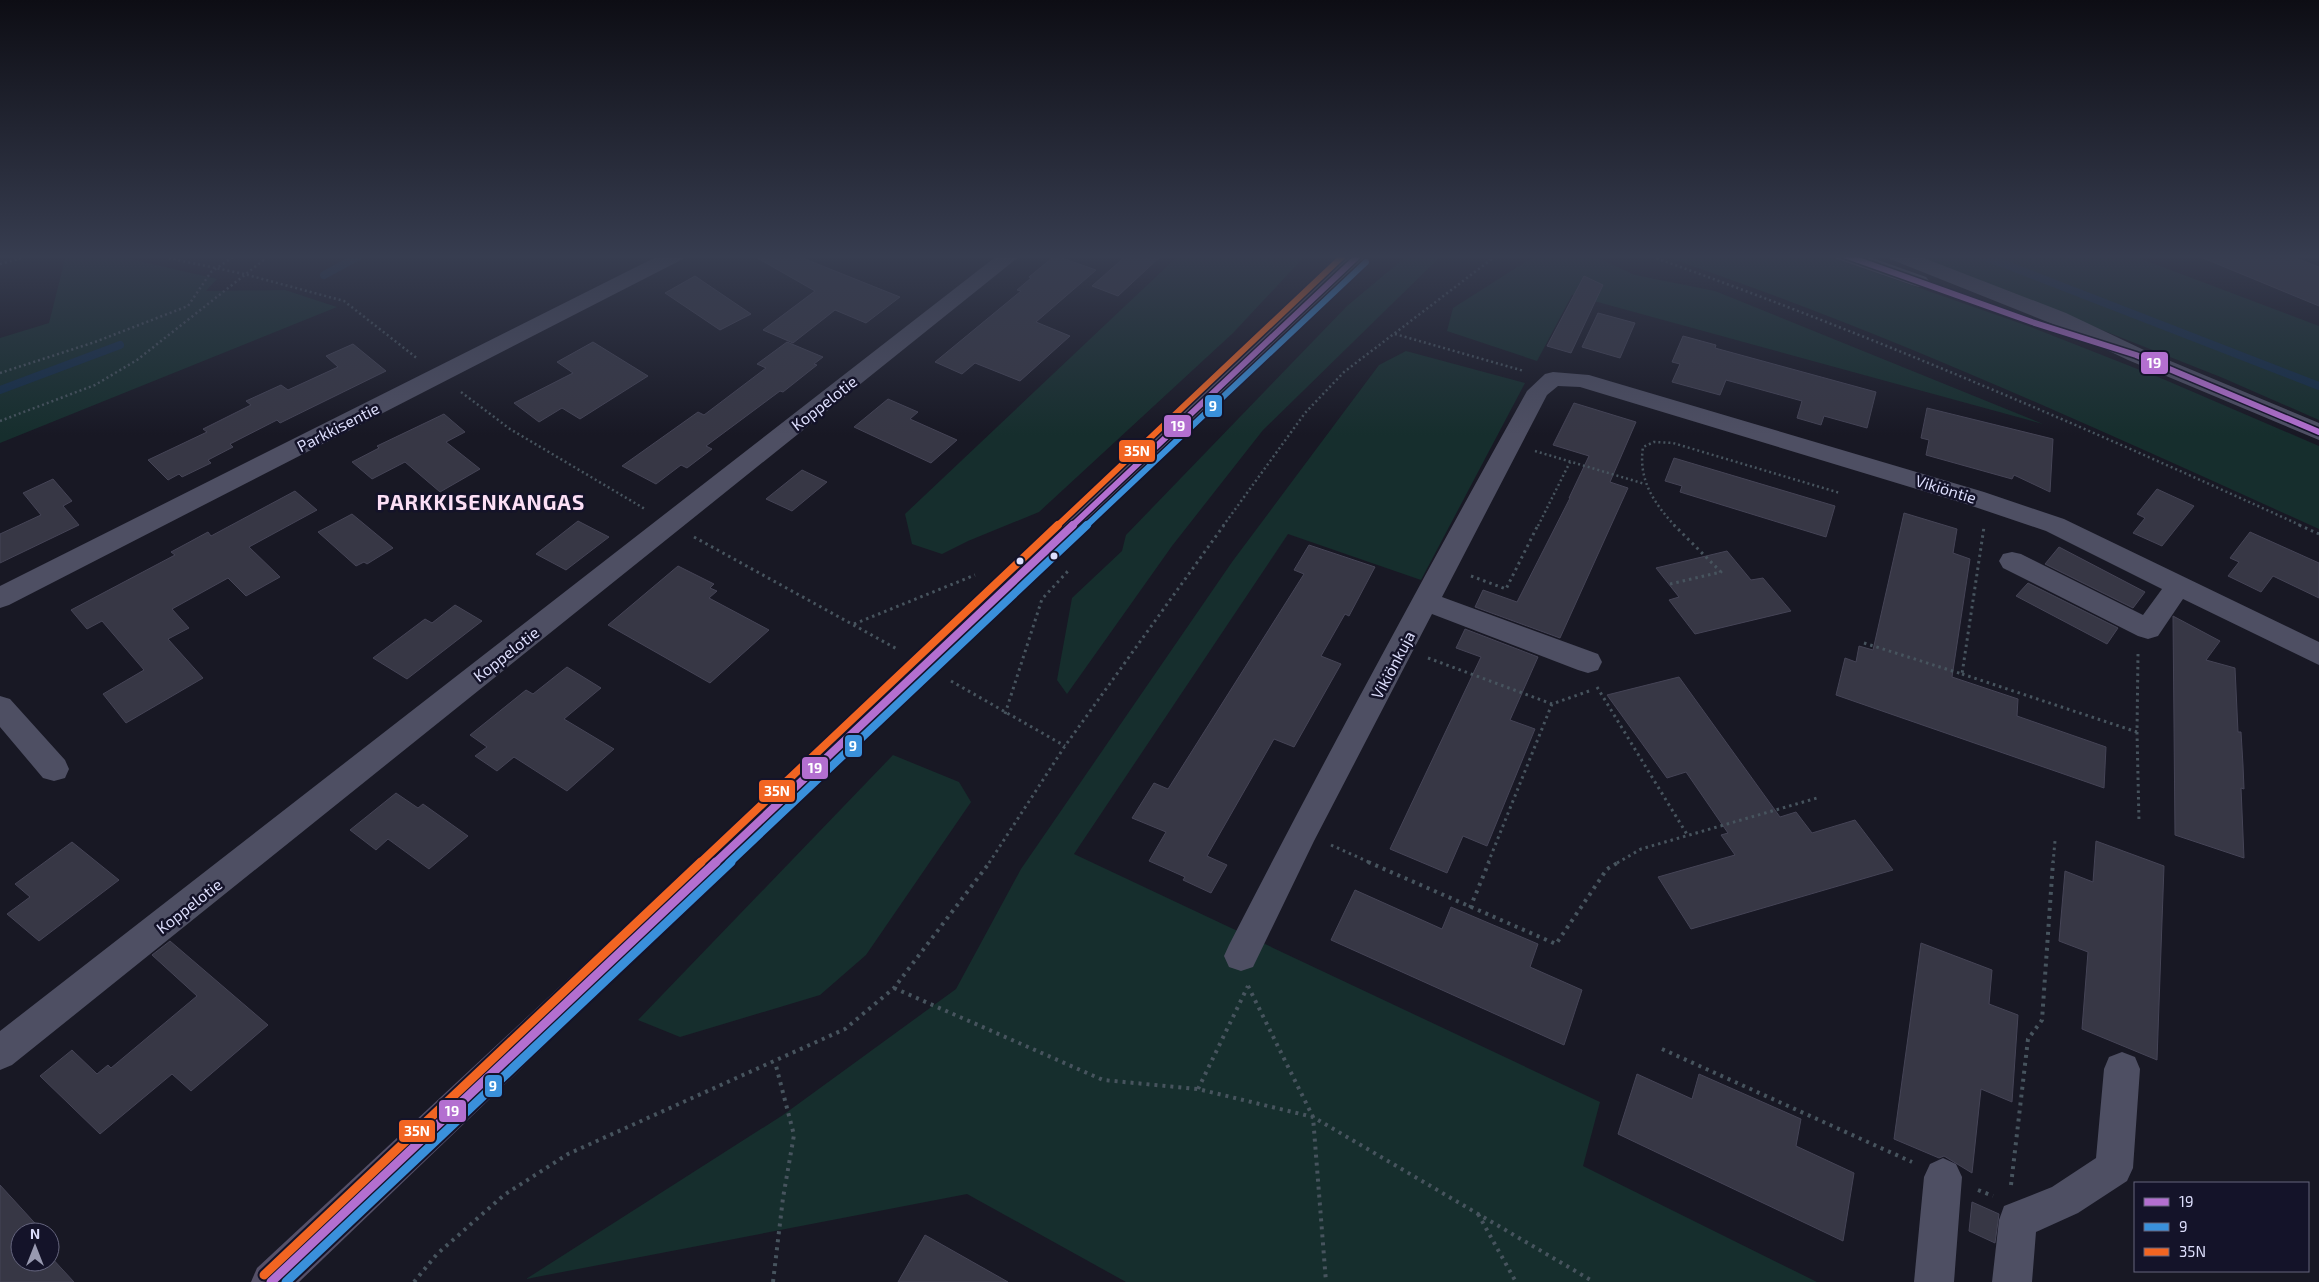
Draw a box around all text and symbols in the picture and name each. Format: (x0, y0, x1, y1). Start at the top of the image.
line badge: 19 (2140, 351, 2169, 375)
text: 19 (2147, 354, 2161, 371)
street label: Koppelotie (787, 371, 860, 434)
line badge: 9 (1204, 394, 1223, 418)
text: 9 (1209, 397, 1217, 414)
street label: Parkkisentie (294, 398, 382, 455)
line badge: 19 (1163, 414, 1192, 438)
text: 19 (1171, 417, 1185, 434)
line badge: 35N (1118, 439, 1156, 463)
text: 35N (1124, 442, 1150, 459)
street label: Vikiöntie (1913, 470, 1979, 507)
district label: PARKKISENKANGAS (377, 489, 585, 514)
unlabelled marker (1049, 551, 1059, 561)
unlabelled marker (1015, 556, 1025, 566)
street label: Koppelotie (469, 622, 542, 685)
street label: Vikiönkuja (1367, 628, 1419, 702)
line badge: 9 (844, 734, 863, 758)
text: 9 (849, 737, 857, 754)
line badge: 19 (801, 756, 829, 780)
text: 19 (808, 759, 822, 776)
line badge: 35N (758, 779, 796, 803)
text: 35N (764, 782, 790, 799)
street label: Koppelotie (152, 874, 225, 937)
line badge: 9 (484, 1074, 503, 1098)
text: 9 (489, 1077, 497, 1094)
line badge: 19 (438, 1099, 467, 1123)
text: 19 (445, 1102, 459, 1119)
line badge: 35N (398, 1119, 436, 1143)
text: 35N (404, 1122, 430, 1139)
legend (2134, 1182, 2309, 1272)
text: 19 (2179, 1192, 2194, 1210)
text: 9 (2179, 1217, 2188, 1235)
north arrow (10, 1222, 60, 1272)
text: N (30, 1225, 40, 1242)
text: 35N (2179, 1242, 2206, 1260)

